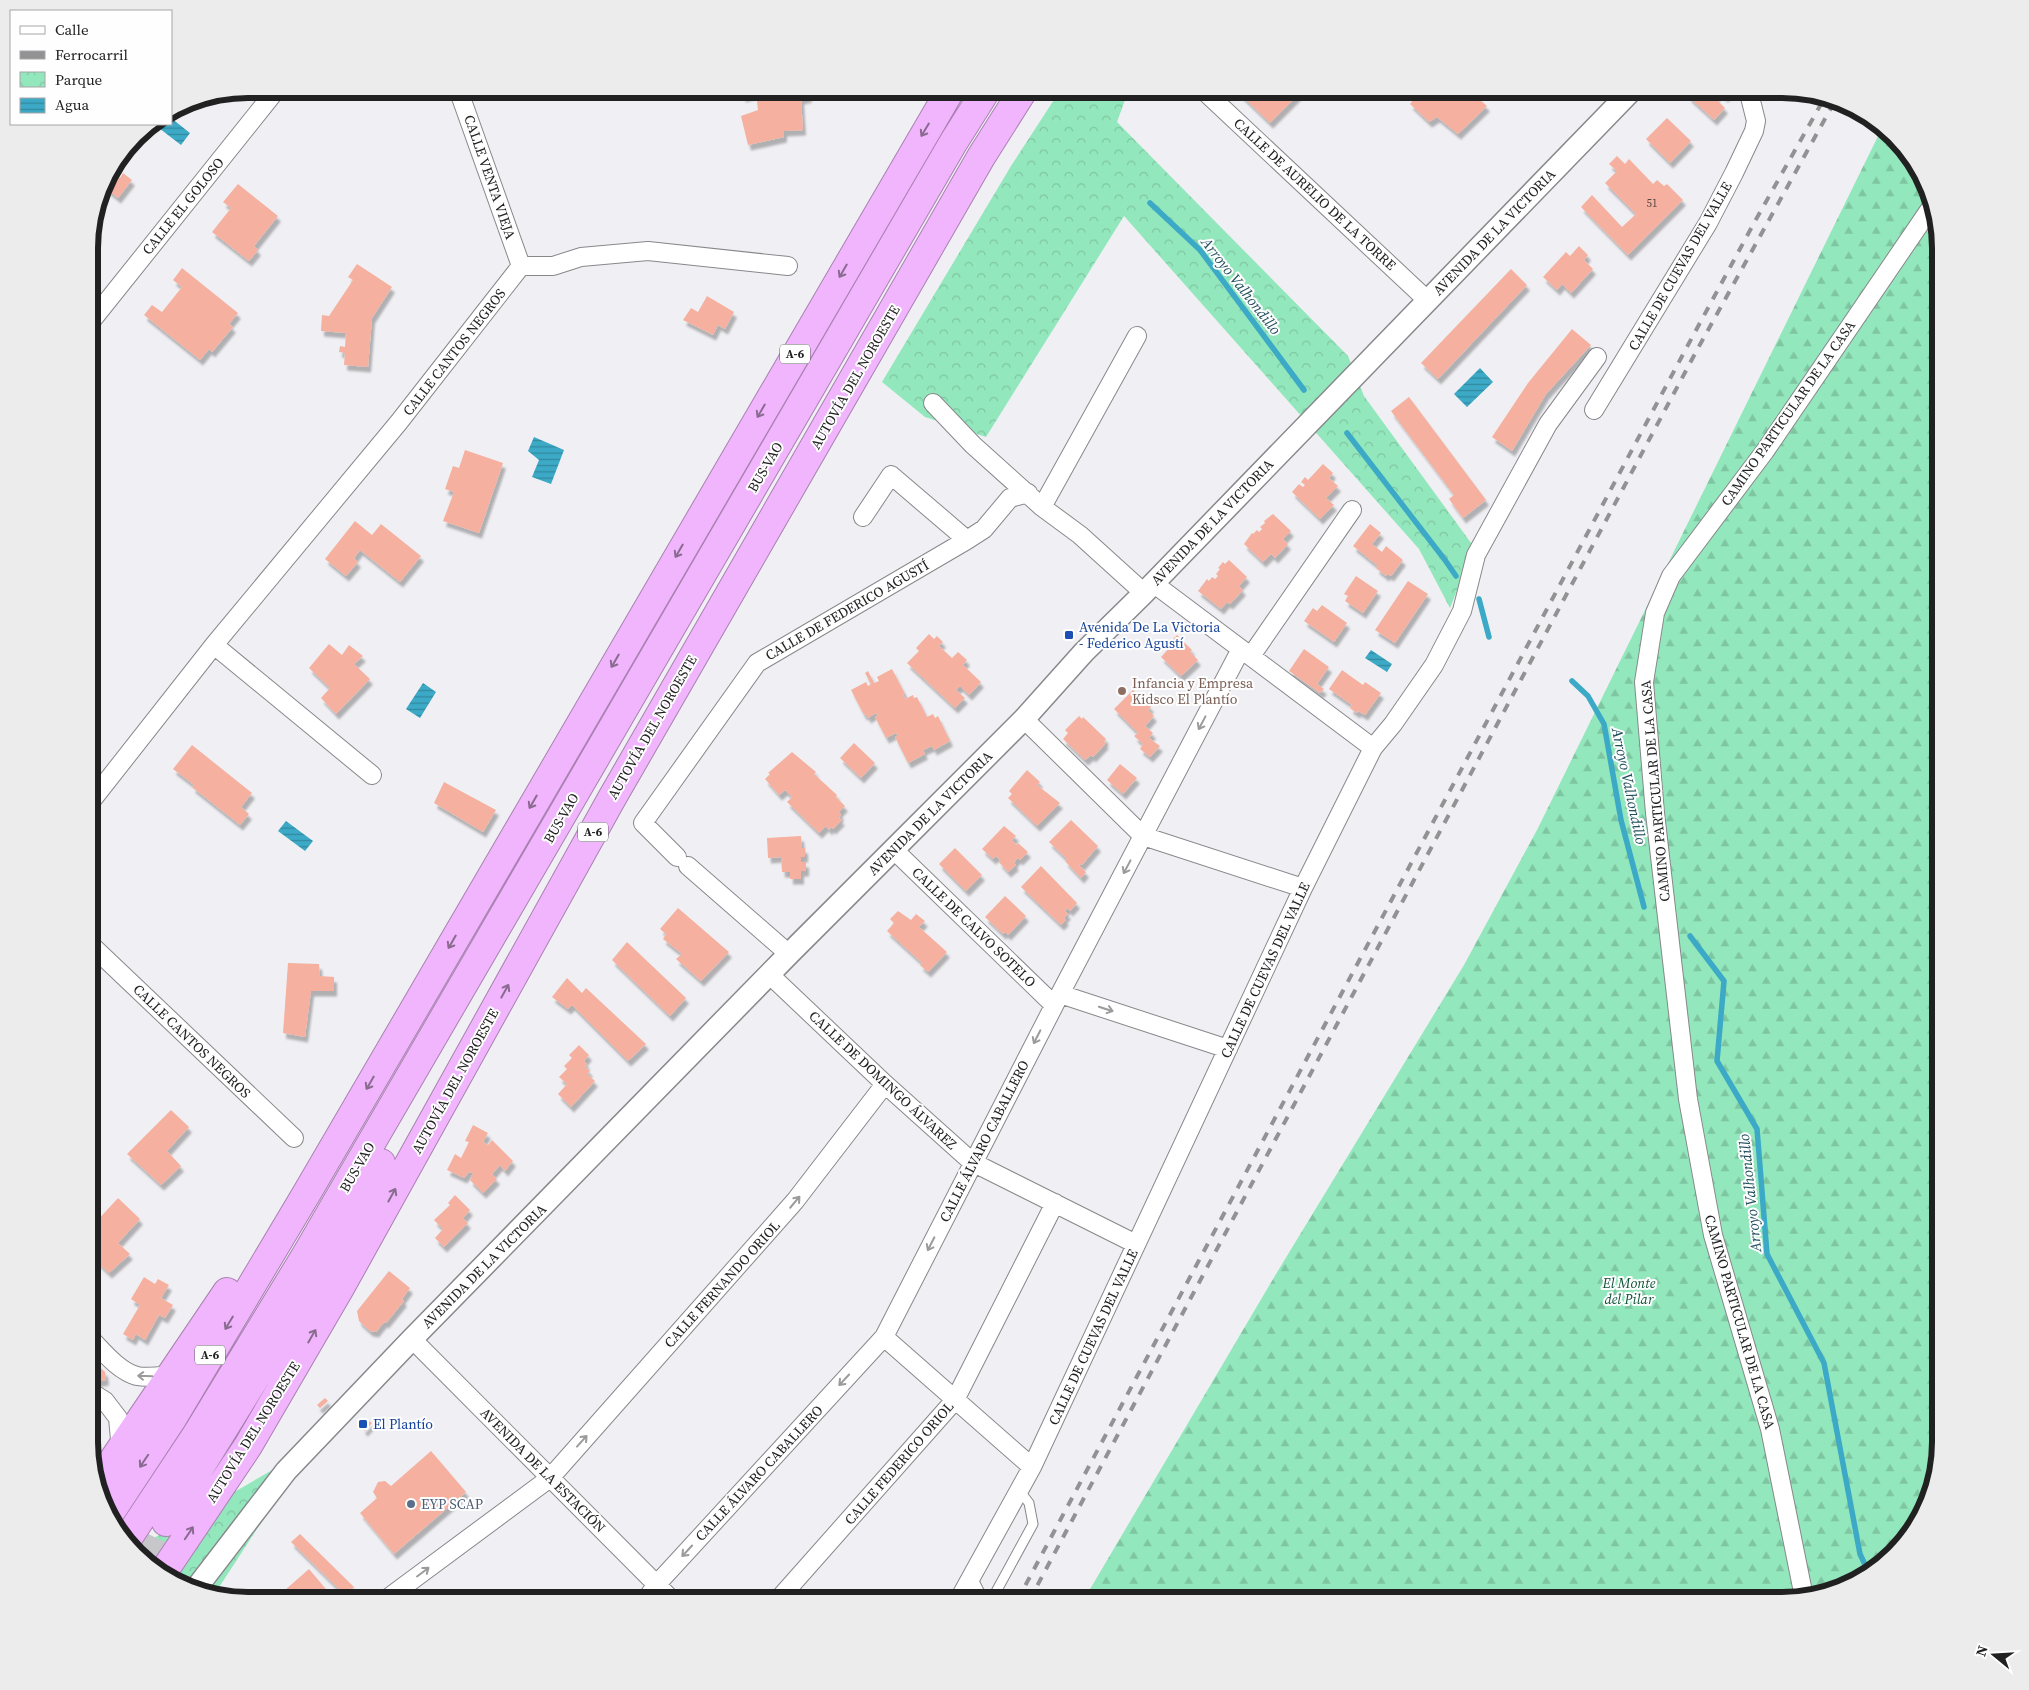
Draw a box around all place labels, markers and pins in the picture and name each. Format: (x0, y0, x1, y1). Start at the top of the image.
place label: Avenida De La Victoria - Federico Agustí (1079, 617, 1221, 653)
marker: Avenida De La Victoria - Federico Agustí (1063, 629, 1075, 641)
place label: Infancia y Empresa Kidsco El Plantío (1132, 673, 1254, 709)
marker: Infancia y Empresa Kidsco El Plantío (1116, 685, 1128, 697)
place label: El Plantío (373, 1414, 433, 1434)
marker: El Plantío (357, 1418, 369, 1430)
place label: EYP SCAP (421, 1494, 483, 1514)
marker: EYP SCAP (405, 1498, 417, 1510)

